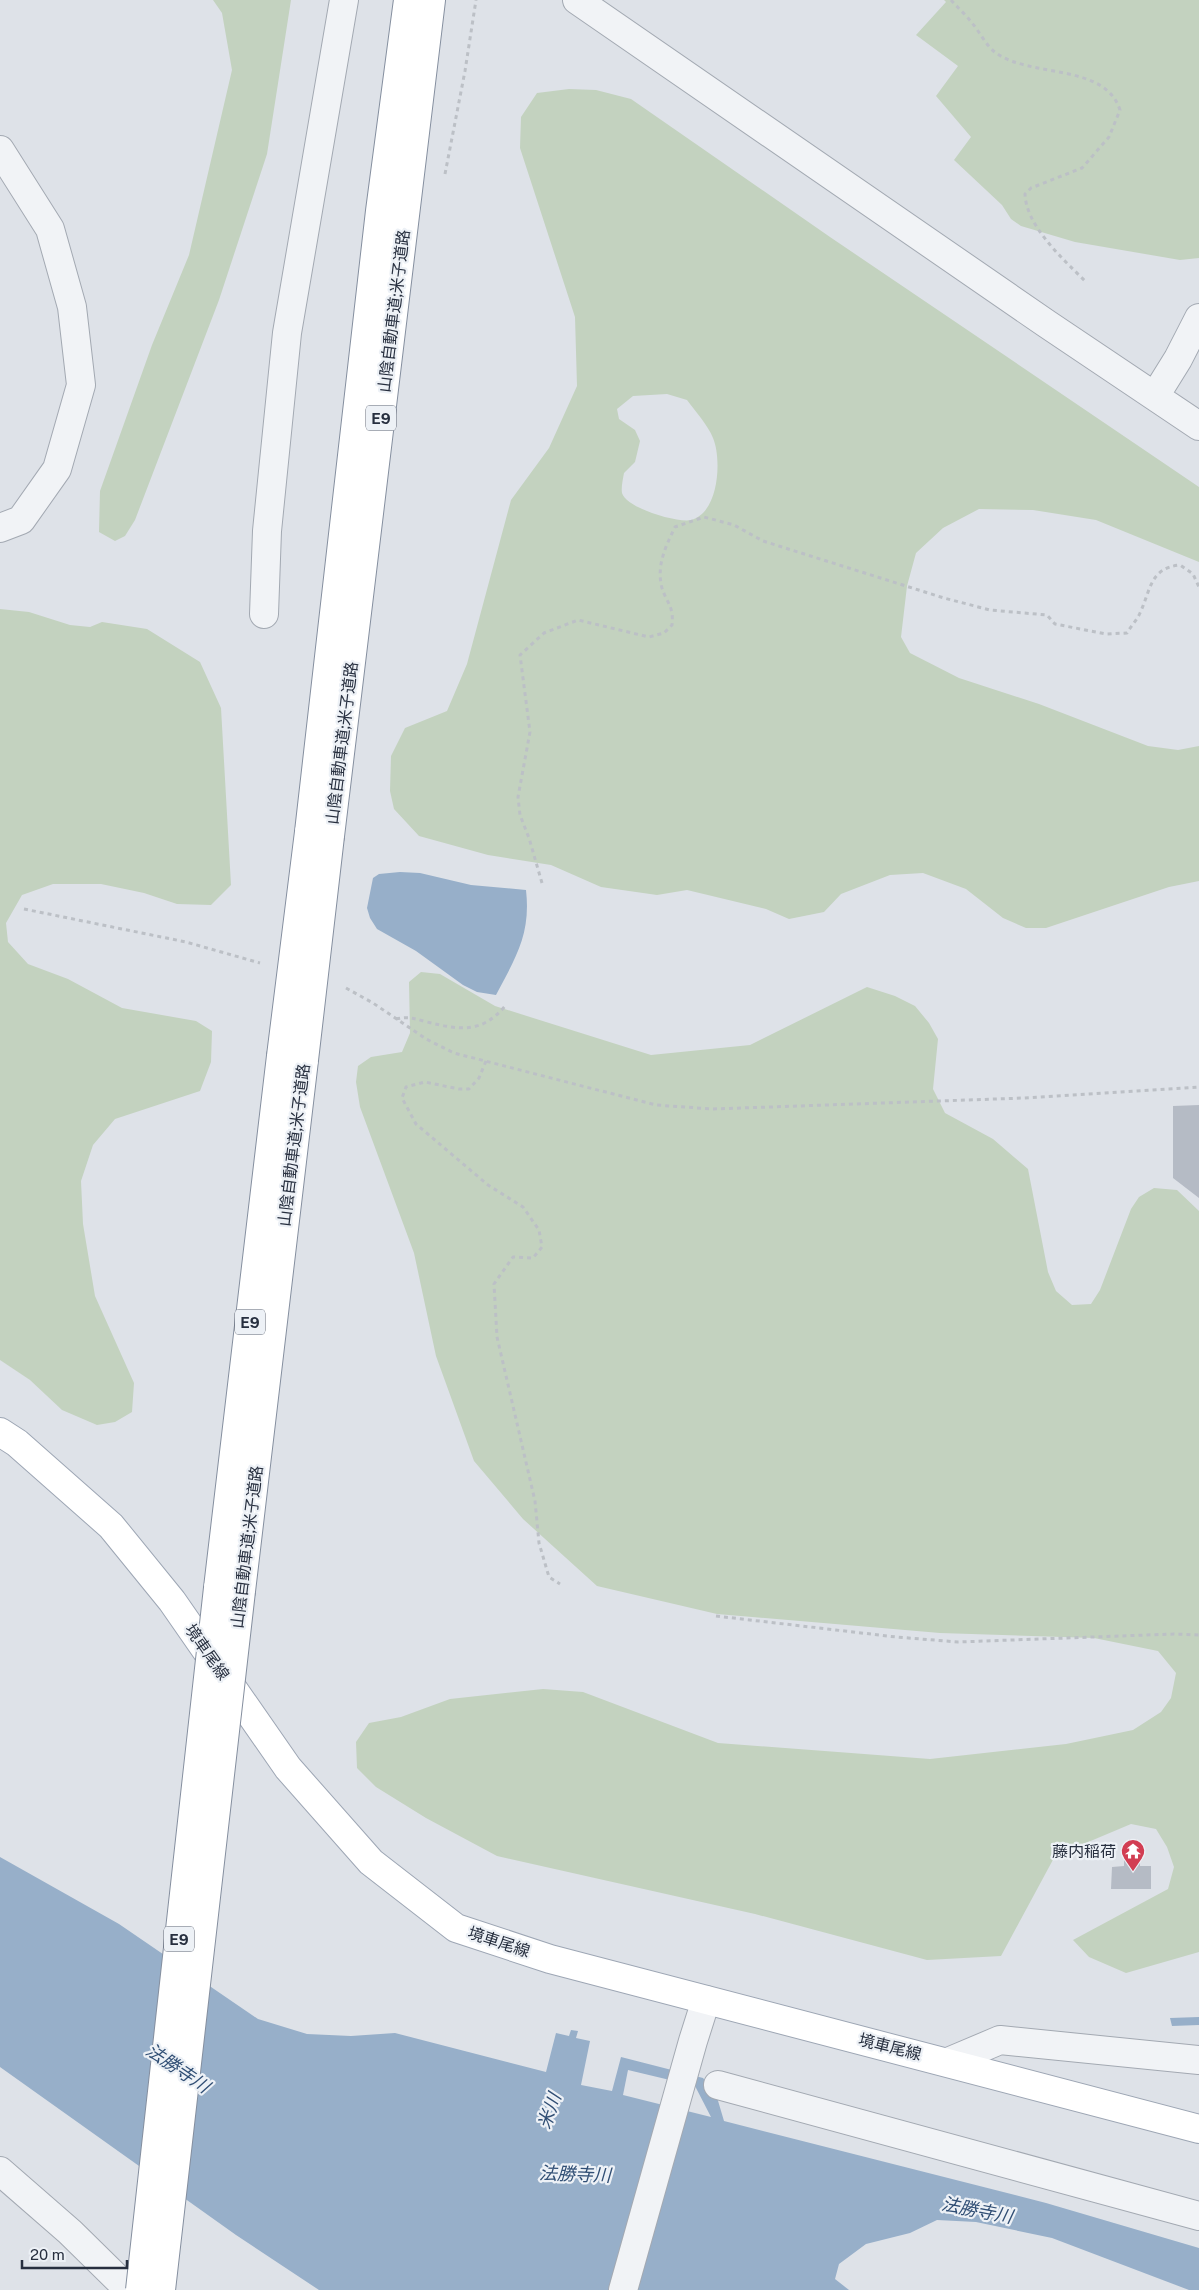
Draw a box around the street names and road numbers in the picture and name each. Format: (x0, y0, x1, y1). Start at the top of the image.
street label: 山陰自動車道;米子道路 (375, 229, 413, 393)
road number: E9 (366, 406, 396, 430)
street label: 山陰自動車道;米子道路 (323, 661, 361, 825)
street label: 山陰自動車道;米子道路 (275, 1063, 313, 1227)
road number: E9 (235, 1310, 265, 1334)
street label: 山陰自動車道;米子道路 (228, 1465, 266, 1629)
street label: 境車尾線 (181, 1620, 233, 1684)
street label: 境車尾線 (466, 1923, 532, 1961)
road number: E9 (164, 1926, 194, 1952)
street label: 境車尾線 (857, 2030, 923, 2064)

